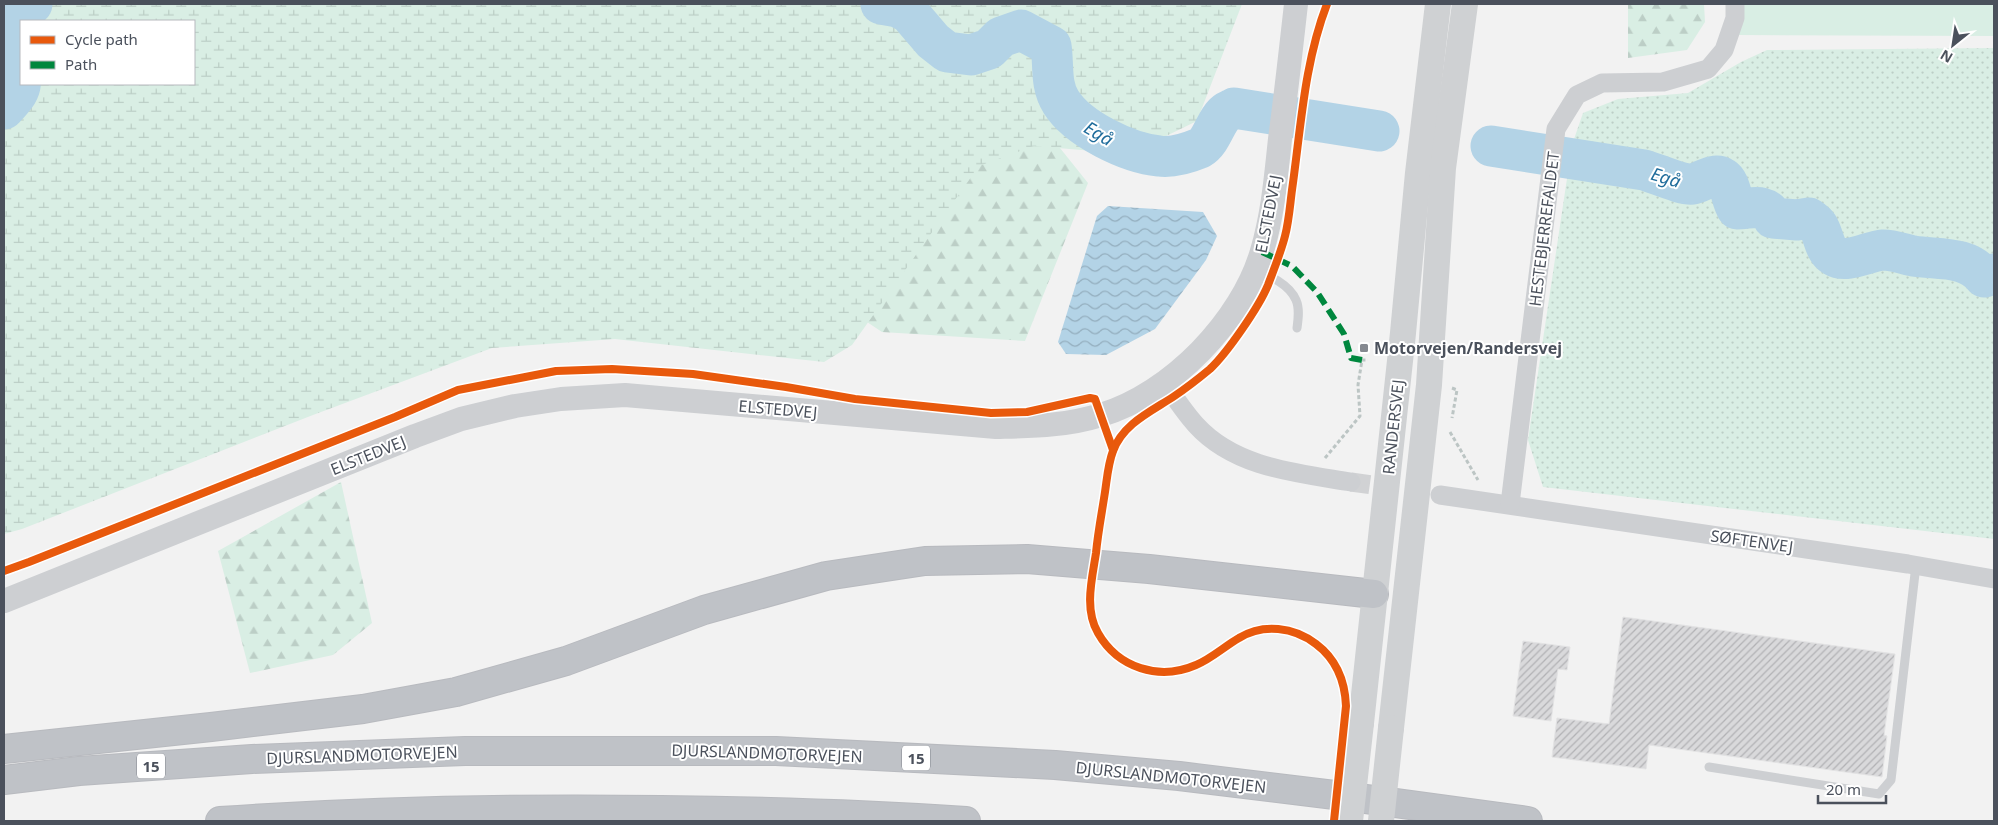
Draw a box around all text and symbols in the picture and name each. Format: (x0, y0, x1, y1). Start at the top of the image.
legend (20, 20, 195, 85)
north arrow (1928, 20, 1978, 70)
text: Cycle path (65, 29, 138, 49)
text: N (1937, 46, 1956, 68)
text: Path (65, 54, 97, 74)
water label: Egå (1080, 115, 1118, 151)
street label: HESTEBJERREFALDET (1524, 150, 1564, 308)
water label: Egå (1648, 161, 1684, 193)
street label: ELSTEDVEJ (1250, 173, 1286, 255)
place label: Motorvejen/Randersvej (1374, 337, 1562, 359)
marker: Motorvejen/Randersvej (1358, 342, 1370, 354)
street label: RANDERSVEJ (1377, 378, 1409, 476)
street label: ELSTEDVEJ (738, 395, 818, 423)
street label: ELSTEDVEJ (327, 430, 409, 480)
street label: SØFTENVEJ (1709, 524, 1795, 558)
street label: DJURSLANDMOTORVEJEN (671, 739, 863, 767)
street label: DJURSLANDMOTORVEJEN (266, 741, 458, 769)
road number: 15 (902, 746, 930, 770)
road number: 15 (137, 754, 165, 778)
street label: DJURSLANDMOTORVEJEN (1075, 756, 1267, 798)
scale bar (1818, 772, 1886, 804)
text: 20 m (1826, 779, 1861, 799)

